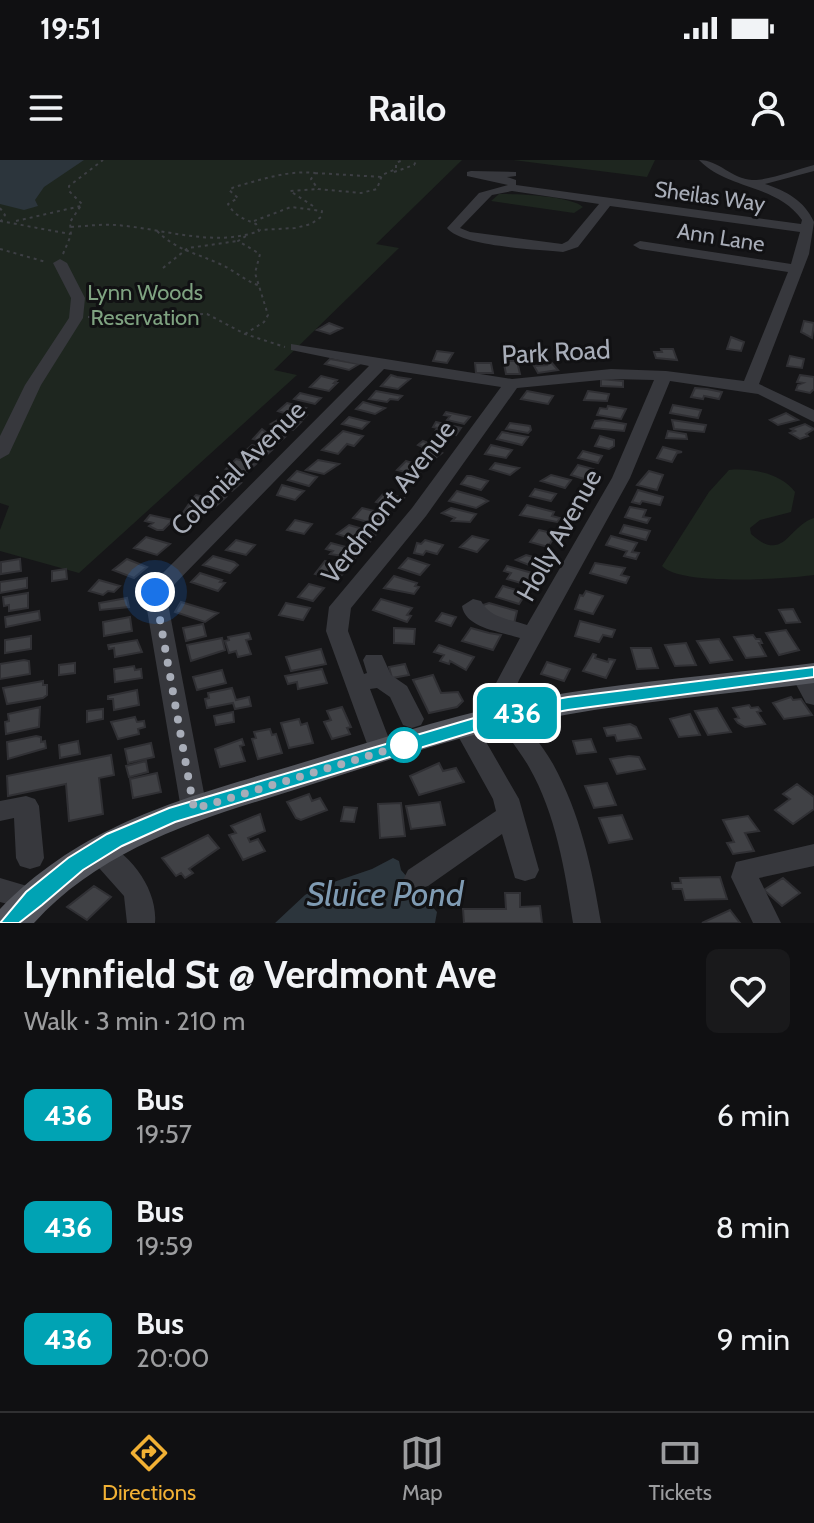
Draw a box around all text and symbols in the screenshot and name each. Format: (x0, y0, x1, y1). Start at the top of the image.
text: 19:51 (40, 10, 102, 47)
icon: menu (24, 86, 68, 130)
text: Railo (368, 86, 446, 130)
icon: person (746, 86, 790, 130)
street label: Sheilas Way (653, 175, 767, 218)
street label: Ann Lane (675, 217, 767, 258)
park label: Lynn Woods Reservation (87, 279, 203, 331)
street label: Park Road (501, 333, 611, 371)
street label: Colonial Avenue (164, 394, 312, 542)
street label: Verdmont Avenue (314, 414, 462, 590)
street label: Holly Avenue (510, 463, 608, 607)
your location (135, 572, 175, 612)
line badge: 436 (471, 687, 563, 739)
text: 436 (493, 696, 541, 730)
unlabelled marker (387, 728, 421, 762)
water label: Sluice Pond (306, 873, 465, 915)
button: heart (706, 949, 790, 1033)
text: Lynnfield St @ Verdmont Ave (24, 951, 497, 998)
text: Walk · 3 min · 210 m (24, 1005, 245, 1037)
text: Bus (136, 1081, 184, 1118)
text: 6 min (717, 1097, 790, 1134)
text: 436 (44, 1098, 92, 1132)
text: 19:57 (136, 1118, 192, 1150)
text: Bus (136, 1193, 184, 1230)
text: 8 min (716, 1209, 790, 1246)
text: 436 (44, 1210, 92, 1244)
text: 19:59 (136, 1230, 194, 1262)
text: Bus (136, 1305, 184, 1342)
text: 9 min (717, 1321, 790, 1358)
text: 436 (44, 1322, 92, 1356)
text: 20:00 (136, 1342, 209, 1374)
tab: Directions (102, 1431, 196, 1506)
tab: Map (400, 1431, 444, 1506)
tab: Tickets (649, 1431, 712, 1506)

